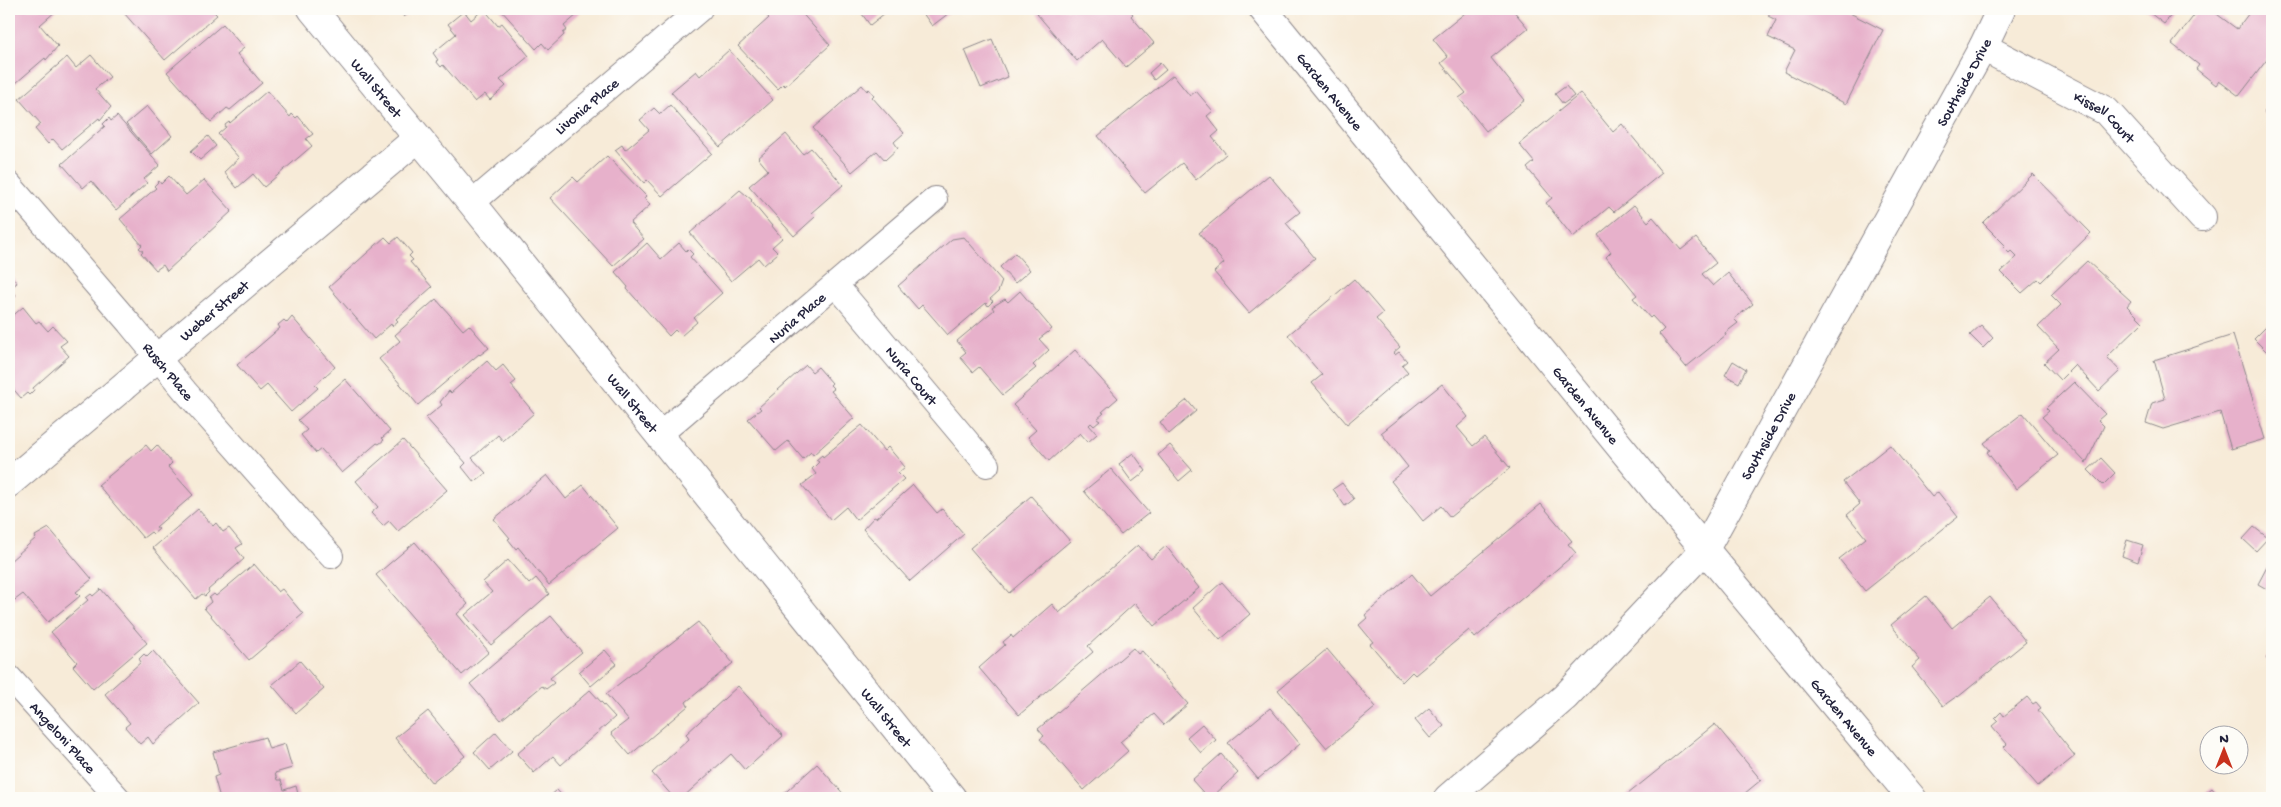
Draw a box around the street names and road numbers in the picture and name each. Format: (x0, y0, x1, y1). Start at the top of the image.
street label: Southside Drive (1934, 36, 1997, 130)
street label: Garden Avenue (1291, 50, 1366, 135)
street label: Wall Street (346, 56, 406, 124)
street label: Livonia Place (552, 75, 623, 140)
street label: Kissell Court (2070, 89, 2139, 149)
street label: Weber Street (177, 276, 255, 346)
street label: Nuria Place (765, 289, 831, 349)
street label: Rusch Place (138, 340, 197, 405)
street label: Nuria Court (880, 343, 941, 411)
street label: Garden Avenue (1547, 363, 1622, 449)
street label: Wall Street (602, 371, 662, 439)
street label: Southside Drive (1738, 389, 1801, 484)
street label: Garden Avenue (1805, 676, 1880, 761)
street label: Wall Street (856, 685, 916, 753)
street label: Angeloni Place (25, 699, 99, 778)

